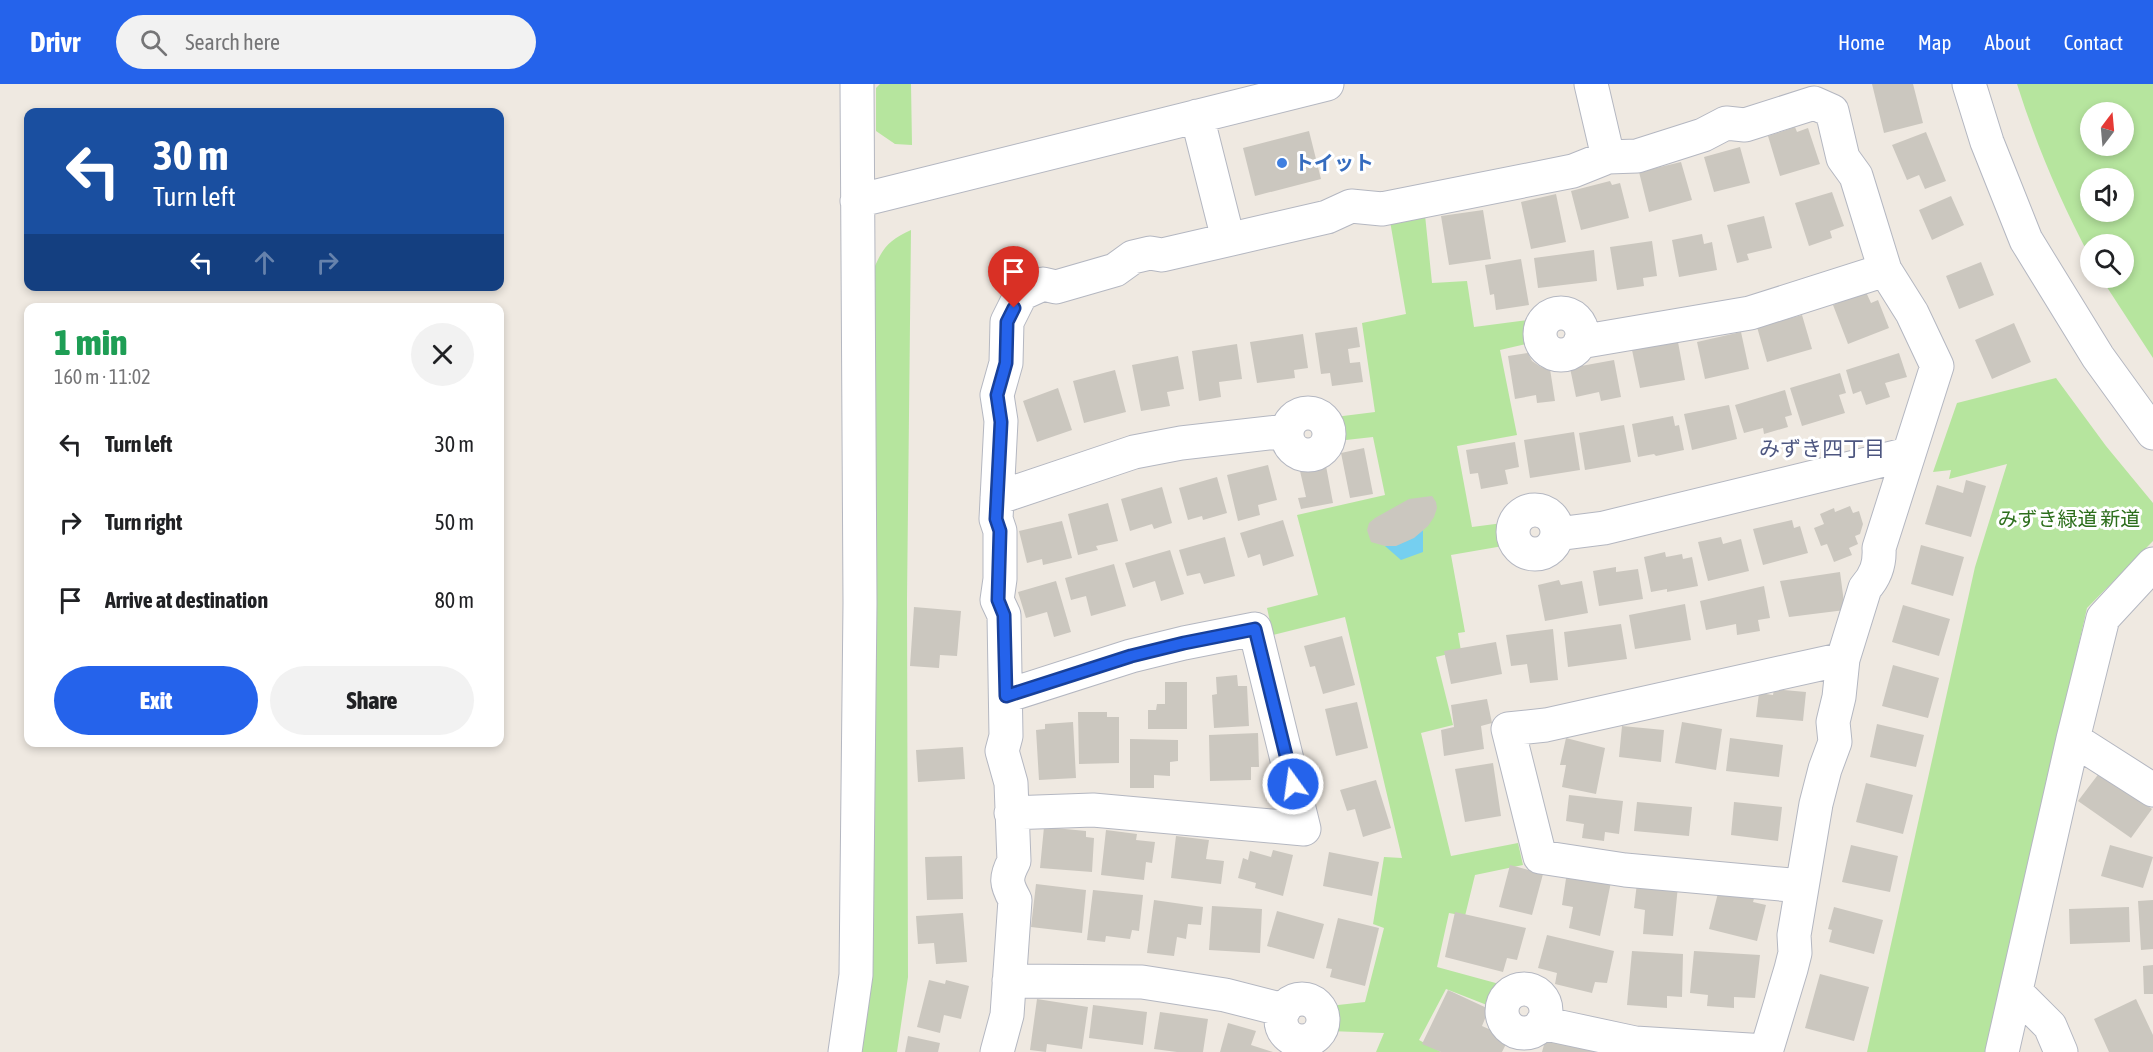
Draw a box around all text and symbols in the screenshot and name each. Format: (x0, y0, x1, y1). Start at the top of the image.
search box (116, 15, 536, 69)
text: Drivr (30, 26, 80, 58)
icon: search (137, 26, 170, 59)
text: Search here (185, 29, 280, 55)
text: Home (1838, 30, 1885, 54)
text: Map (1918, 30, 1952, 54)
text: About (1985, 30, 2031, 54)
text: Contact (2064, 30, 2123, 54)
north arrow (2080, 102, 2134, 156)
map controls (2080, 102, 2134, 288)
text: 30 m (153, 131, 228, 179)
icon: left (54, 132, 132, 210)
place label: トイット (1294, 151, 1374, 174)
marker: トイット (1275, 156, 1289, 170)
button: sound (2080, 168, 2134, 222)
text: Turn left (153, 181, 236, 212)
button: search (2080, 234, 2134, 288)
icon: left (185, 246, 218, 279)
icon: ahead (248, 246, 281, 279)
icon: right (311, 246, 344, 279)
pin (988, 246, 1039, 308)
icon: arrive (997, 255, 1030, 288)
text: 1 min (54, 321, 128, 363)
button: close (411, 323, 474, 386)
text: 160 m · 11:02 (54, 365, 151, 388)
icon: left (54, 428, 87, 461)
text: Turn left (105, 431, 172, 457)
text: 30 m (434, 431, 474, 457)
district label: みずき四丁目 (1759, 436, 1885, 460)
icon: right (54, 506, 87, 539)
park label: みずき緑道 新道 (1998, 507, 2140, 530)
text: Turn right (105, 509, 182, 535)
text: 50 m (434, 509, 474, 535)
icon: arrive (54, 584, 87, 617)
text: Arrive at destination (105, 587, 268, 613)
text: 80 m (434, 587, 474, 613)
button: Exit (54, 666, 258, 735)
button: Share (270, 666, 474, 735)
position arrow (1261, 752, 1325, 816)

